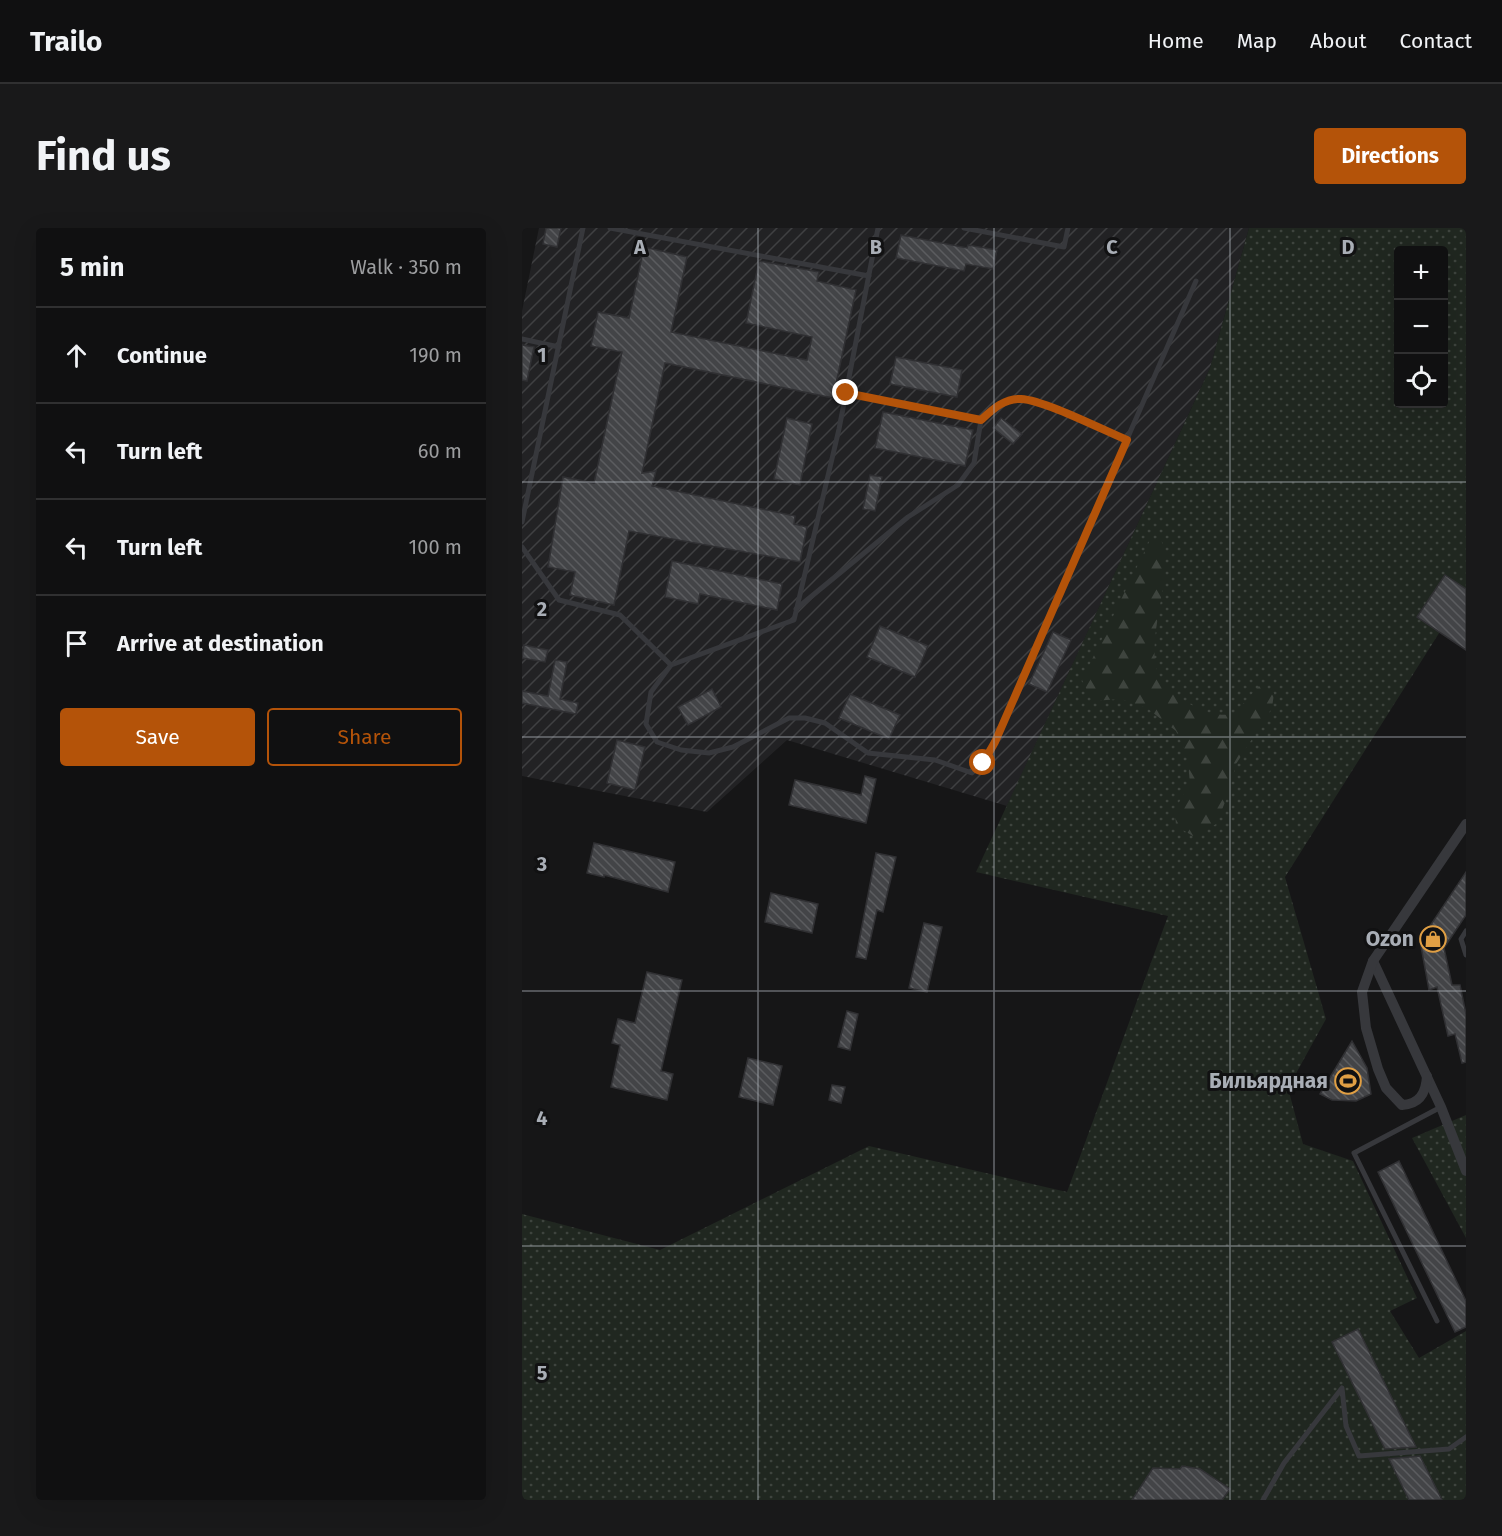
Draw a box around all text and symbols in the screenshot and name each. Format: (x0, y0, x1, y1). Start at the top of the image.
text: Trailo (30, 25, 102, 58)
text: Home (1148, 28, 1204, 54)
text: Map (1237, 28, 1277, 54)
text: About (1310, 28, 1367, 54)
text: Contact (1400, 28, 1472, 54)
button: Directions (1314, 128, 1466, 184)
text: Find us (36, 131, 171, 181)
text: A (633, 235, 647, 259)
text: B (870, 235, 882, 259)
text: C (1106, 235, 1118, 259)
text: D (1341, 235, 1355, 259)
map controls (1394, 246, 1448, 408)
button: + (1394, 246, 1448, 300)
text: 5 min (60, 252, 124, 283)
text: Walk · 350 m (350, 255, 462, 279)
button: − (1394, 300, 1448, 354)
icon: ahead (60, 339, 93, 372)
text: Continue (117, 342, 207, 369)
text: 190 m (409, 343, 462, 367)
text: 1 (537, 343, 547, 367)
button: locate (1394, 354, 1448, 408)
route end (832, 379, 858, 405)
icon: left (60, 435, 93, 468)
text: Turn left (117, 438, 202, 465)
text: 60 m (418, 439, 462, 463)
icon: left (60, 531, 93, 564)
text: Turn left (117, 534, 202, 561)
text: 100 m (409, 535, 462, 559)
text: 2 (537, 597, 547, 621)
icon: arrive (60, 627, 93, 660)
text: Arrive at destination (117, 630, 324, 657)
button: Save (60, 708, 255, 766)
button: Share (267, 708, 462, 766)
route start (969, 749, 995, 775)
text: 3 (536, 852, 547, 876)
shop icon: Ozon (1418, 924, 1448, 954)
place label: Ozon (1366, 926, 1414, 952)
sports icon: Бильярдная (1333, 1066, 1363, 1096)
place label: Бильярдная (1209, 1068, 1328, 1094)
text: 4 (536, 1106, 548, 1130)
text: 5 (537, 1361, 548, 1385)

